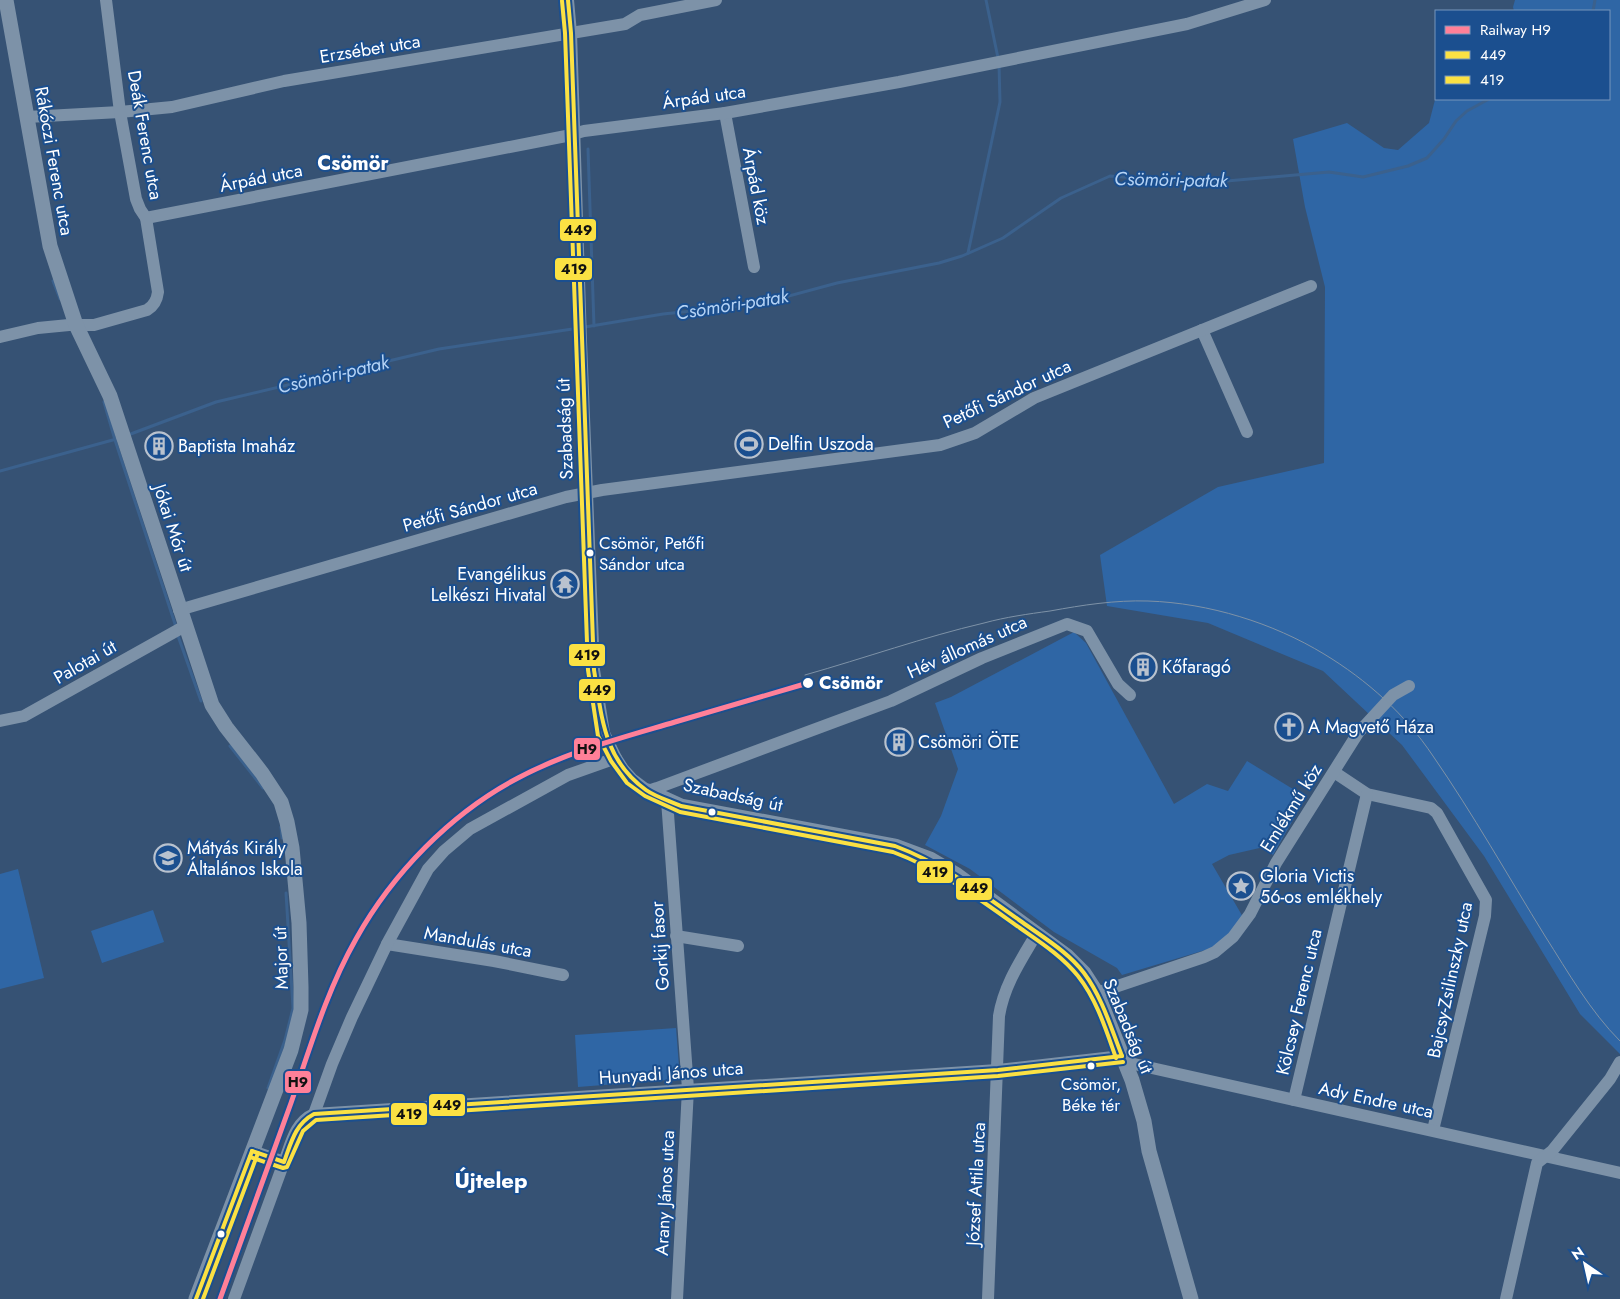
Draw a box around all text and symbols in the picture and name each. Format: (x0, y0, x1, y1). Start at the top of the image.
legend (1435, 10, 1610, 100)
text: Railway H9 (1480, 19, 1551, 41)
street label: Erzsébet utca (318, 28, 422, 70)
text: 449 (1480, 44, 1506, 66)
street label: Deák Ferenc utca (121, 68, 169, 202)
text: 419 (1480, 69, 1504, 91)
street label: Árpád utca (661, 78, 747, 116)
street label: Rákóczi Ferenc utca (28, 85, 80, 237)
street label: Árpád köz (736, 145, 776, 228)
district label: Csömör (317, 149, 389, 178)
street label: Árpád utca (217, 157, 305, 199)
water label: Csömöri-patak (1114, 165, 1229, 194)
line badge: 449 (559, 218, 597, 242)
text: 449 (564, 220, 592, 240)
line badge: 419 (554, 257, 593, 281)
text: 419 (561, 259, 587, 279)
water label: Csömöri-patak (674, 282, 791, 327)
water label: Csömöri-patak (275, 348, 392, 400)
street label: Petőfi Sándor utca (939, 353, 1075, 435)
street label: Szabadság út (550, 377, 580, 480)
sports icon: Delfin Uszoda (734, 429, 764, 459)
building icon: Baptista Imaház (144, 431, 174, 461)
place label: Delfin Uszoda (768, 431, 874, 457)
place label: Baptista Imaház (178, 433, 296, 459)
street label: Petőfi Sándor utca (400, 475, 540, 539)
street label: Jókai Mór út (146, 479, 200, 576)
place label: Csömör, Petőfi Sándor utca (599, 531, 705, 576)
marker: Csömör, Petőfi Sándor utca (585, 548, 595, 558)
place label: Evangélikus Lelkészi Hivatal (431, 561, 546, 608)
temple icon: Evangélikus Lelkészi Hivatal (550, 569, 580, 599)
street label: Hév állomás utca (903, 609, 1031, 685)
street label: Palotai út (49, 633, 122, 690)
line badge: 419 (568, 643, 606, 667)
text: 419 (574, 645, 600, 665)
building icon: Kőfaragó (1128, 652, 1158, 682)
place label: Kőfaragó (1162, 654, 1231, 680)
place label: Csömör (819, 670, 884, 696)
marker: Csömör (801, 676, 815, 690)
line badge: 449 (578, 678, 616, 702)
text: 449 (583, 680, 611, 700)
church icon: A Magvető Háza (1274, 712, 1304, 742)
place label: A Magvető Háza (1308, 714, 1434, 740)
building icon: Csömöri ÖTE (884, 727, 914, 757)
place label: Csömöri ÖTE (918, 729, 1019, 755)
line badge: H9 (573, 737, 601, 761)
text: H9 (577, 739, 597, 759)
street label: Emlékmű köz (1254, 758, 1329, 857)
street label: Szabadság út (681, 772, 786, 818)
unlabelled marker (707, 807, 717, 817)
place label: Mátyás Király Általános Iskola (187, 835, 303, 882)
school or university icon: Mátyás Király Általános Iskola (153, 843, 183, 873)
line badge: 419 (916, 860, 954, 884)
text: 419 (922, 862, 948, 882)
place label: Gloria Victis 56-os emlékhely (1260, 863, 1382, 910)
place icon: Gloria Victis 56-os emlékhely (1226, 871, 1256, 901)
line badge: 449 (955, 877, 993, 901)
text: 449 (960, 878, 988, 898)
street label: Gorkij fasor (644, 900, 676, 992)
street label: Bajcsy-Zsilinszky utca (1421, 900, 1479, 1060)
street label: Mandulás utca (422, 920, 534, 964)
street label: Major út (267, 925, 295, 990)
street label: Kölcsey Ferenc utca (1270, 926, 1328, 1078)
street label: Szabadság út (1096, 974, 1160, 1078)
street label: Hunyadi János utca (598, 1055, 744, 1091)
marker: Csömör, Béke tér (1086, 1061, 1096, 1071)
line badge: H9 (284, 1070, 312, 1094)
text: H9 (288, 1072, 308, 1092)
place label: Csömör, Béke tér (1061, 1072, 1121, 1117)
street label: Ady Endre utca (1316, 1075, 1436, 1125)
line badge: 449 (428, 1093, 466, 1117)
text: 449 (433, 1095, 461, 1115)
line badge: 419 (390, 1102, 428, 1126)
text: 419 (396, 1104, 422, 1124)
street label: József Attila utca (960, 1122, 992, 1248)
street label: Arany János utca (649, 1130, 681, 1256)
district label: Újtelep (454, 1164, 528, 1196)
unlabelled marker (216, 1229, 226, 1239)
north arrow (1560, 1239, 1610, 1289)
text: N (1568, 1242, 1588, 1265)

